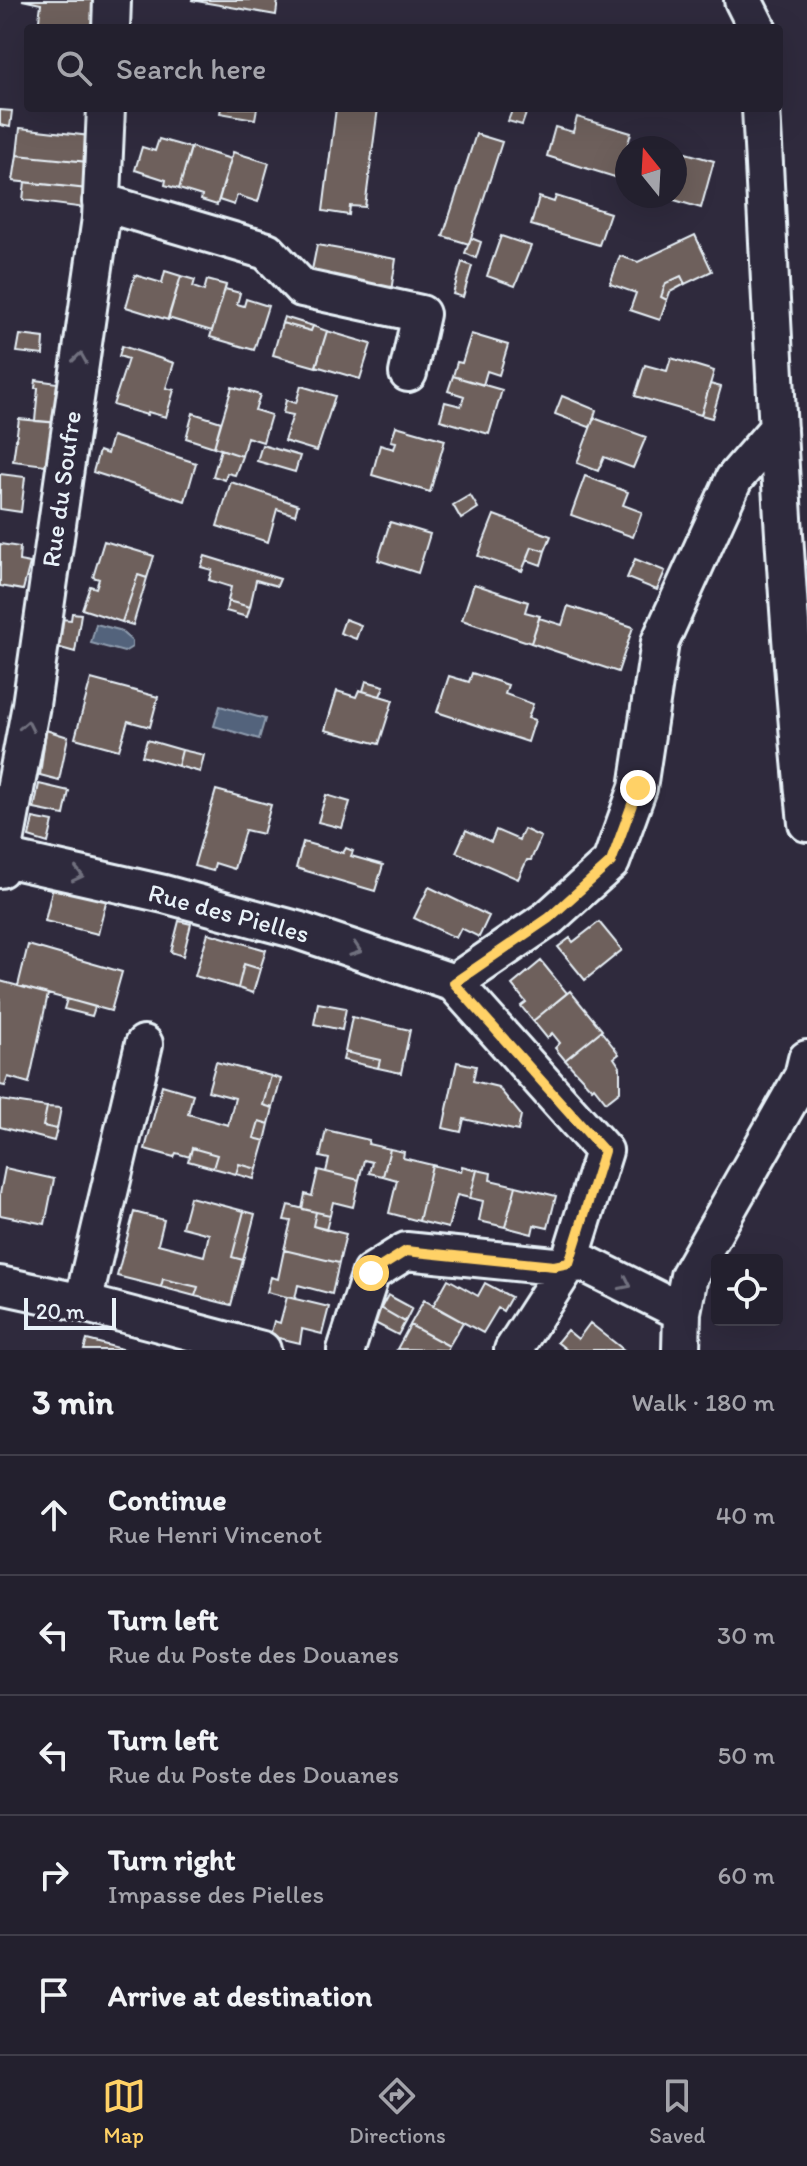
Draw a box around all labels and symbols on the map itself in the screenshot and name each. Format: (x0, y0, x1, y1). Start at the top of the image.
north arrow (615, 136, 687, 208)
one-way arrow (71, 351, 88, 365)
street label: Rue du Soufre (34, 409, 88, 569)
one-way arrow (17, 720, 34, 733)
route end (620, 770, 656, 806)
one-way arrow (71, 866, 84, 883)
street label: Rue des Pielles (145, 876, 313, 950)
one-way arrow (348, 940, 362, 956)
route start (353, 1255, 389, 1291)
one-way arrow (617, 1274, 632, 1290)
scale bar (24, 1294, 116, 1330)

